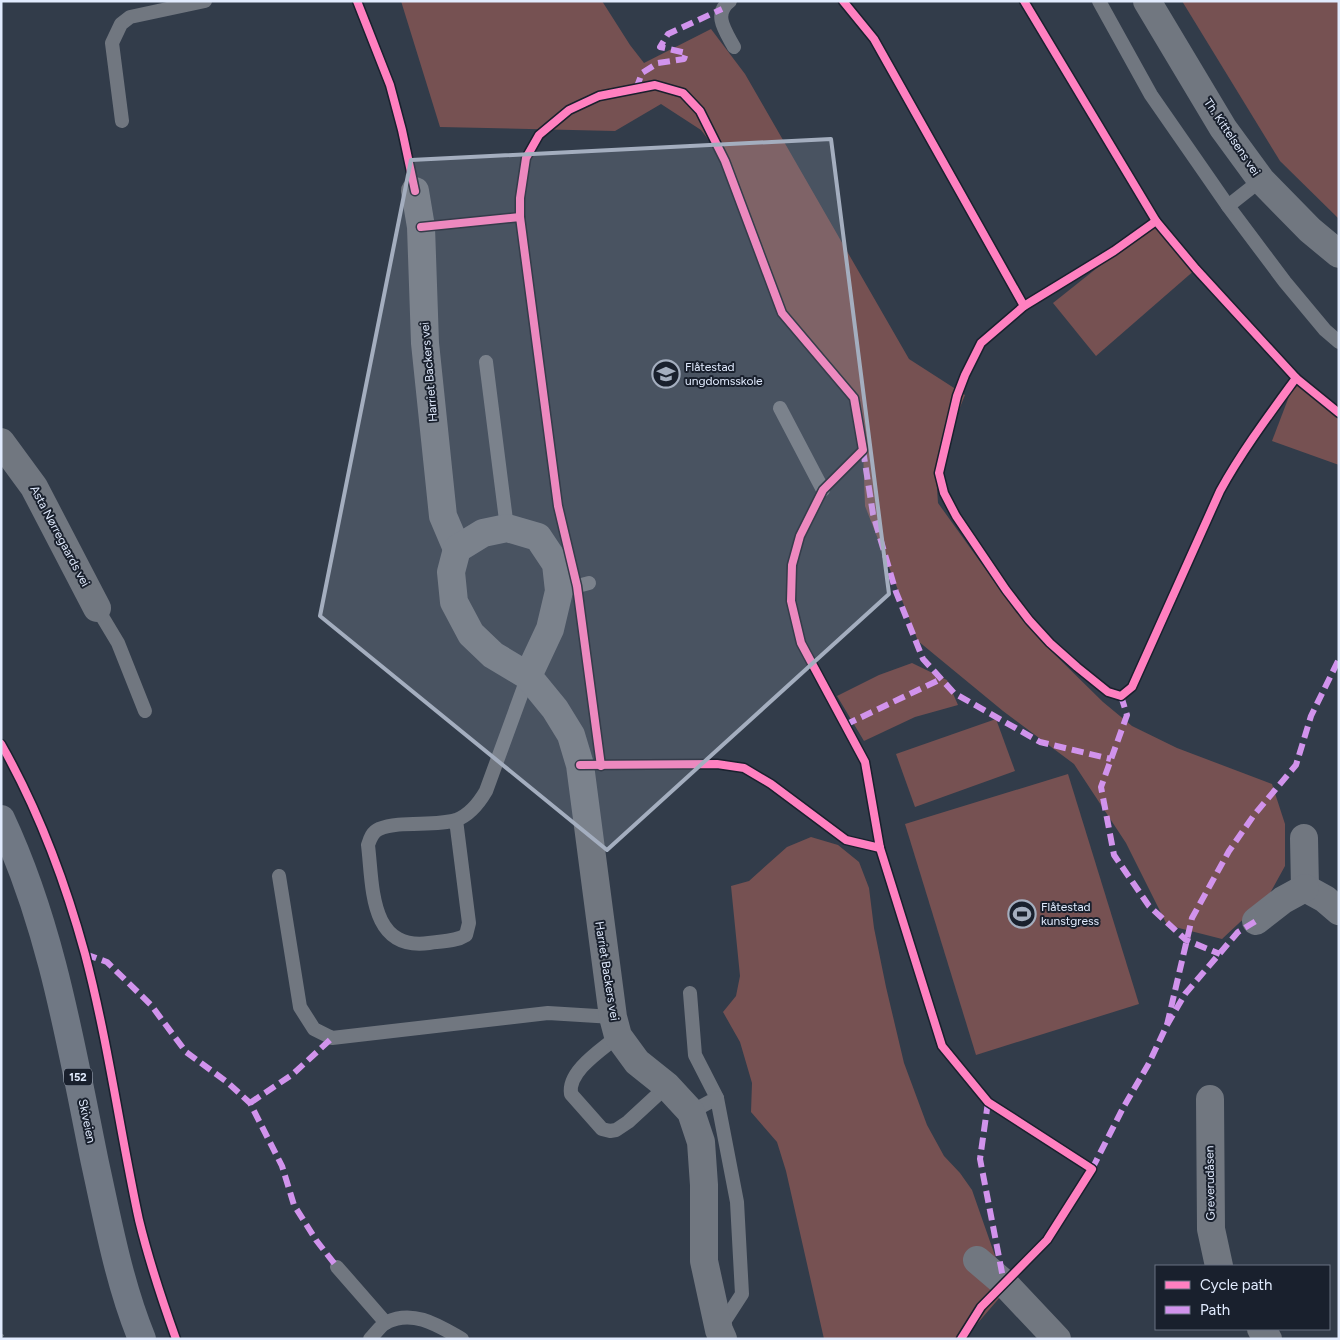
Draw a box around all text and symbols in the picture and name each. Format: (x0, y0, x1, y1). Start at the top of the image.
street label: Th. Kittelsens vei (1201, 96, 1263, 178)
street label: Harriet Backers vei (418, 321, 440, 423)
school or university icon: Flåtestad ungdomsskole (651, 359, 681, 389)
place label: Flåtestad ungdomsskole (685, 360, 763, 388)
street label: Asta Nørregaards vei (27, 483, 93, 589)
sports icon: Flåtestad kunstgress (1007, 899, 1037, 929)
place label: Flåtestad kunstgress (1041, 900, 1100, 928)
street label: Harriet Backers vei (592, 920, 622, 1022)
road number: 152 (64, 1068, 92, 1086)
street label: Skiveien (76, 1098, 99, 1145)
street label: Greverudåsen (1202, 1145, 1218, 1221)
legend (1155, 1265, 1330, 1330)
text: Cycle path (1200, 1276, 1272, 1294)
text: Path (1200, 1301, 1230, 1319)

